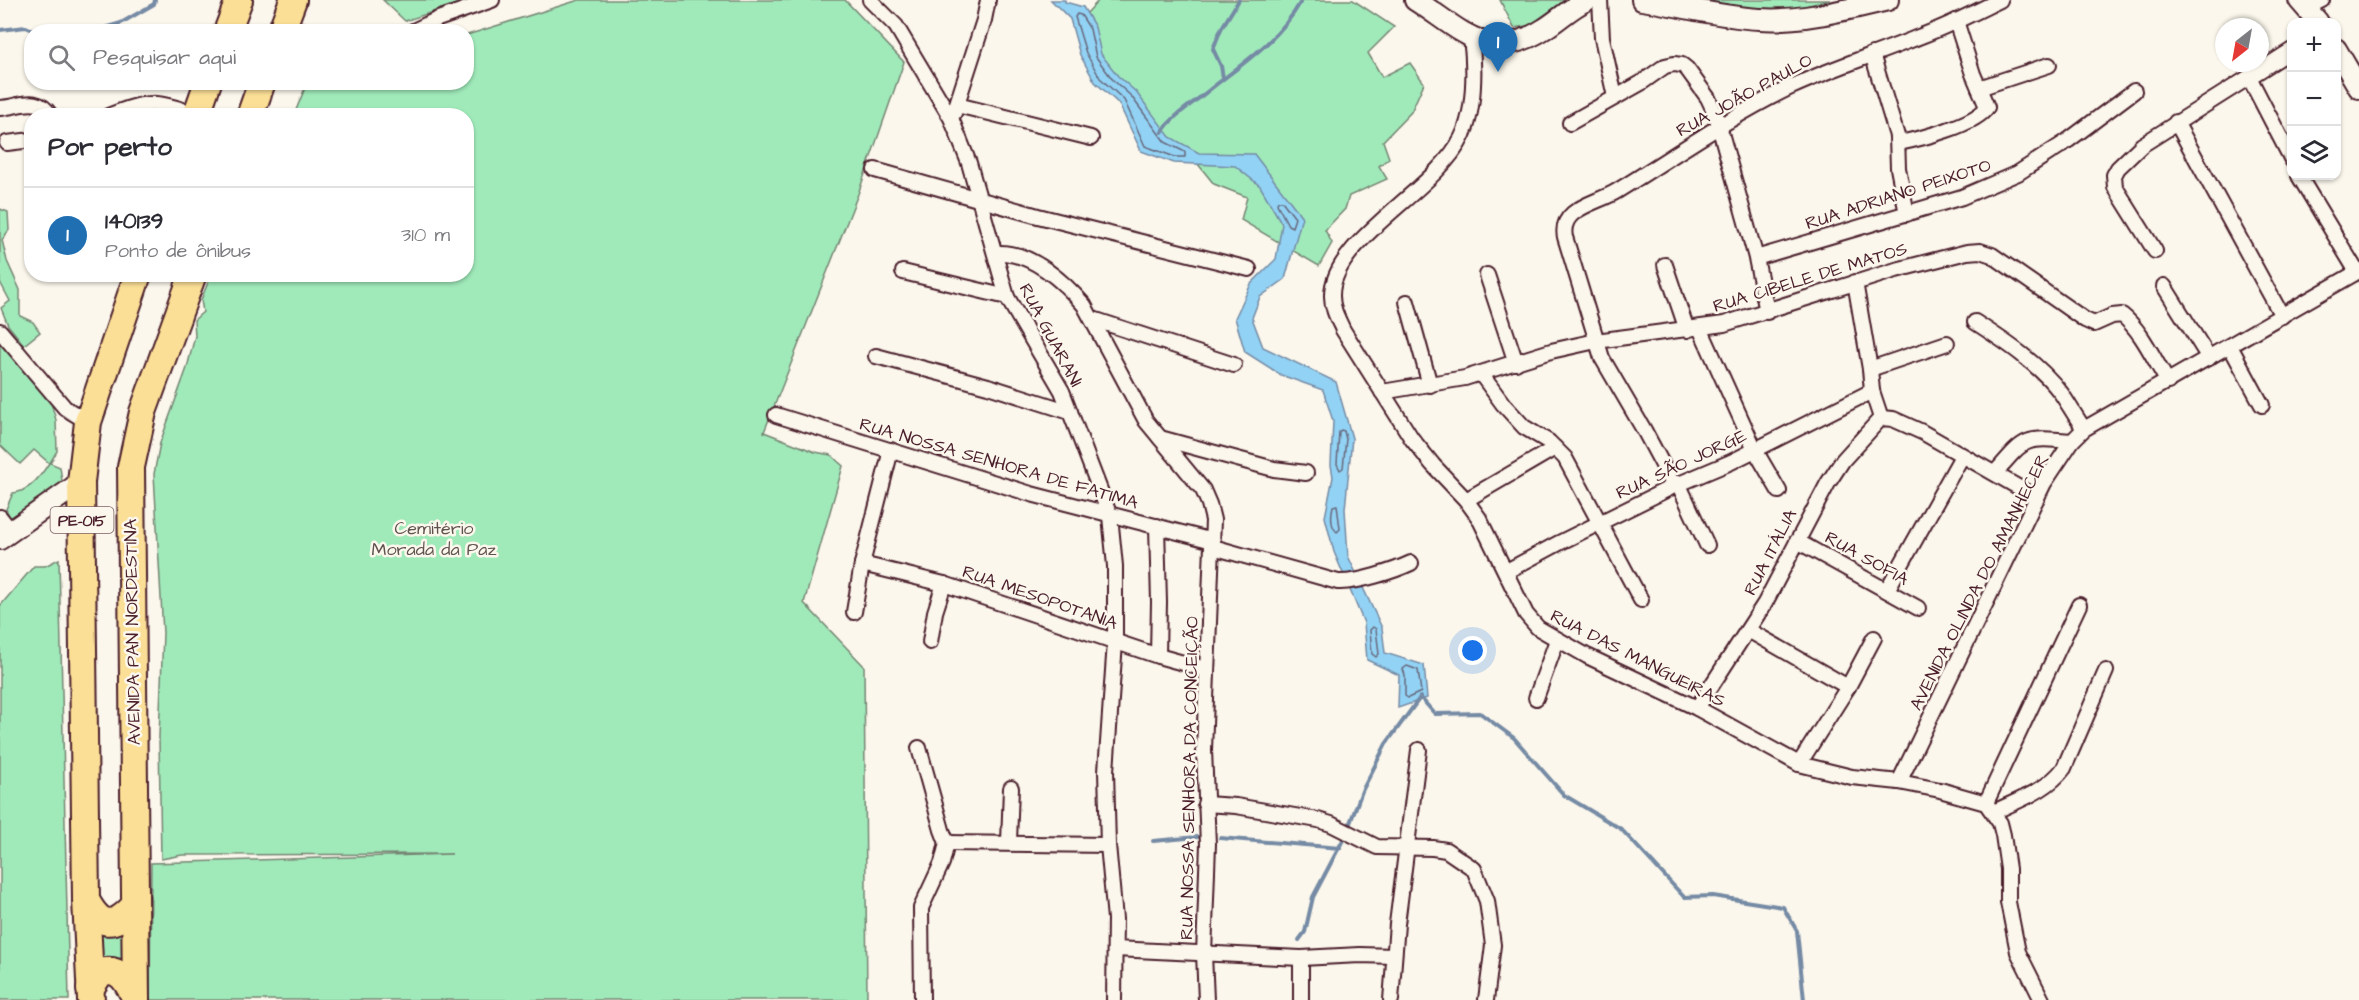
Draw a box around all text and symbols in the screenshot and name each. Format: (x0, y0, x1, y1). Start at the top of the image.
north arrow (2215, 18, 2269, 72)
map controls (2287, 18, 2341, 180)
button: + (2287, 18, 2341, 72)
pin: 1 (1478, 22, 1518, 72)
search box (24, 24, 474, 90)
icon: search (45, 41, 78, 74)
text: Pesquisar aqui (93, 42, 236, 73)
street label: RUA JOÃO PAULO (1672, 48, 1817, 143)
button: − (2287, 72, 2341, 126)
button: layers (2287, 126, 2341, 180)
text: Por perto (48, 129, 172, 165)
street label: RUA ADRIANO PEIXOTO (1802, 153, 1994, 236)
text: 140139 (105, 206, 163, 237)
text: 1 (66, 221, 69, 249)
text: 310 m (401, 221, 450, 249)
street label: RUA CIBELE DE MATOS (1710, 236, 1910, 319)
text: Ponto de ônibus (105, 237, 251, 265)
street label: RUA GUARANI (1013, 279, 1088, 392)
street label: RUA NOSSA SENHORA DE FATIMA (857, 412, 1142, 515)
street label: RUA SÃO JORGE (1612, 423, 1751, 506)
street label: AVENIDA OLINDA DO AMANHECER (1904, 450, 2055, 715)
street label: RUA ITÁLIA (1738, 504, 1803, 600)
road number: PE-015 (50, 507, 113, 533)
park label: Cemitério Morada da Paz (372, 516, 497, 562)
street label: AVENIDA PAN NORDESTINA (118, 518, 147, 745)
street label: RUA SOFIA (1820, 525, 1913, 592)
street label: RUA MESOPOTANIA (959, 559, 1121, 636)
street label: RUA DAS MANGUEIRAS (1546, 603, 1730, 713)
street label: RUA NOSSA SENHORA DA CONCEIÇÃO (1174, 616, 1205, 940)
your location (1458, 636, 1487, 665)

